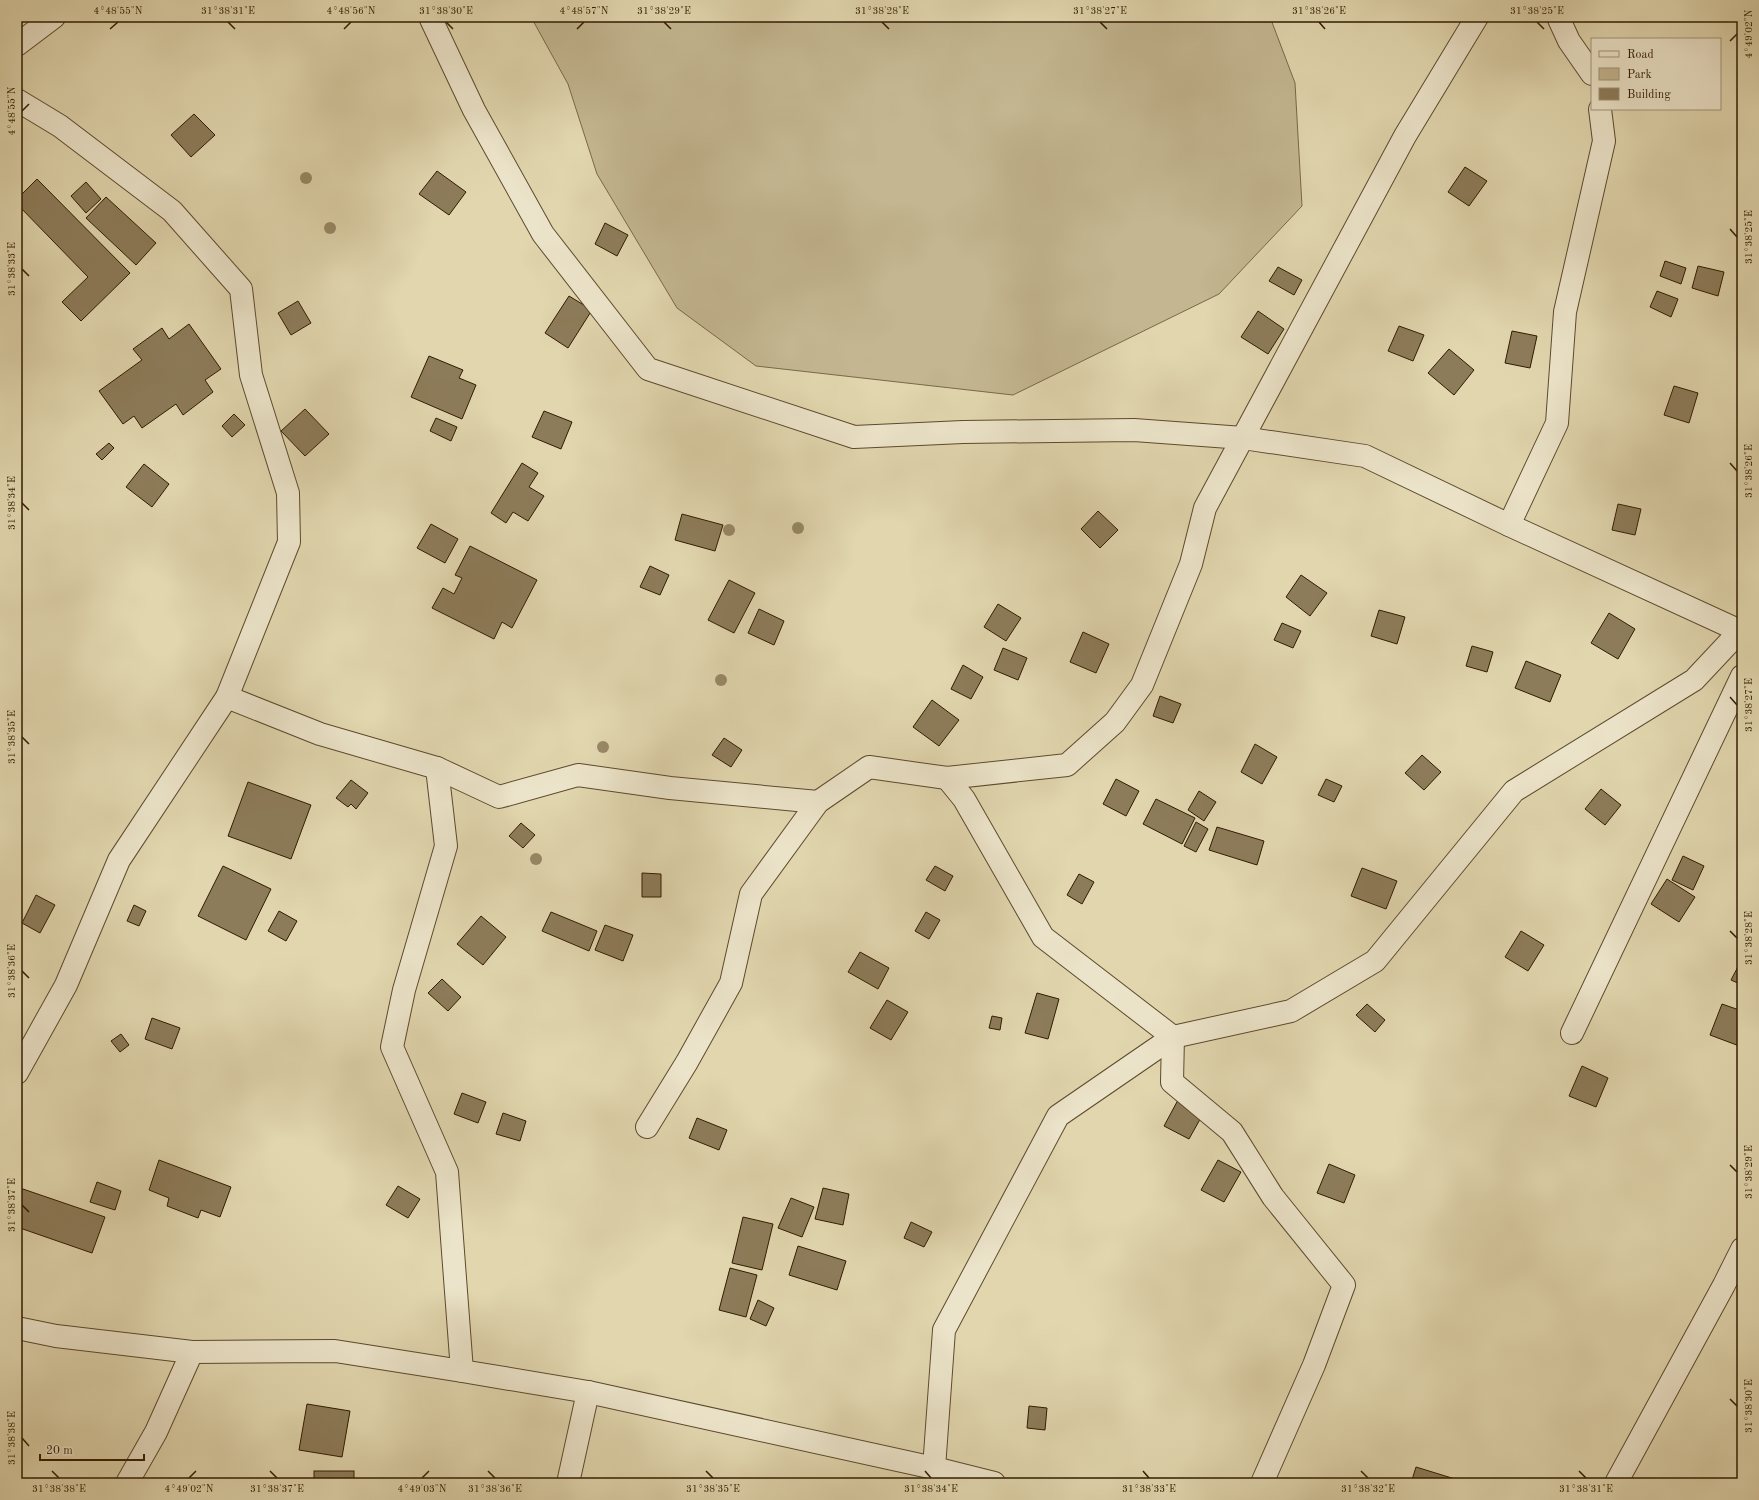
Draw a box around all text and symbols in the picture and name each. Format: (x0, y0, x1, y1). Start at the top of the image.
text: 4°48'55"N (94, 6, 143, 16)
text: 31°38'31"E (201, 6, 255, 16)
text: 4°48'56"N (327, 6, 376, 16)
text: 31°38'30"E (419, 6, 473, 16)
text: 4°48'57"N (560, 6, 609, 16)
text: 31°38'29"E (637, 6, 691, 16)
text: 31°38'28"E (855, 6, 909, 16)
text: 31°38'27"E (1073, 6, 1127, 16)
text: 31°38'26"E (1292, 6, 1346, 16)
text: 31°38'25"E (1510, 6, 1564, 16)
text: 4°49'02"N (1744, 9, 1754, 58)
legend (1591, 38, 1721, 110)
text: Road (1627, 49, 1654, 61)
text: Park (1627, 69, 1652, 81)
text: 4°48'55"N (7, 86, 17, 135)
text: Building (1627, 89, 1671, 101)
text: 31°38'25"E (1744, 210, 1754, 264)
text: 31°38'33"E (7, 242, 17, 296)
text: 31°38'26"E (1744, 444, 1754, 498)
text: 31°38'34"E (7, 476, 17, 530)
text: 31°38'27"E (1744, 678, 1754, 732)
text: 31°38'35"E (7, 710, 17, 764)
text: 31°38'28"E (1744, 911, 1754, 965)
text: 31°38'36"E (7, 944, 17, 998)
text: 31°38'29"E (1744, 1145, 1754, 1199)
text: 31°38'37"E (7, 1178, 17, 1232)
text: 31°38'30"E (1744, 1379, 1754, 1433)
text: 31°38'38"E (7, 1411, 17, 1465)
scale bar (40, 1436, 144, 1462)
text: 20 m (46, 1445, 73, 1457)
text: 31°38'38"E (32, 1484, 86, 1494)
text: 4°49'02"N (165, 1484, 214, 1494)
text: 31°38'37"E (250, 1484, 304, 1494)
text: 4°49'03"N (398, 1484, 447, 1494)
text: 31°38'36"E (468, 1484, 522, 1494)
text: 31°38'35"E (686, 1484, 740, 1494)
text: 31°38'34"E (904, 1484, 958, 1494)
text: 31°38'33"E (1122, 1484, 1176, 1494)
text: 31°38'32"E (1341, 1484, 1395, 1494)
text: 31°38'31"E (1559, 1484, 1613, 1494)

